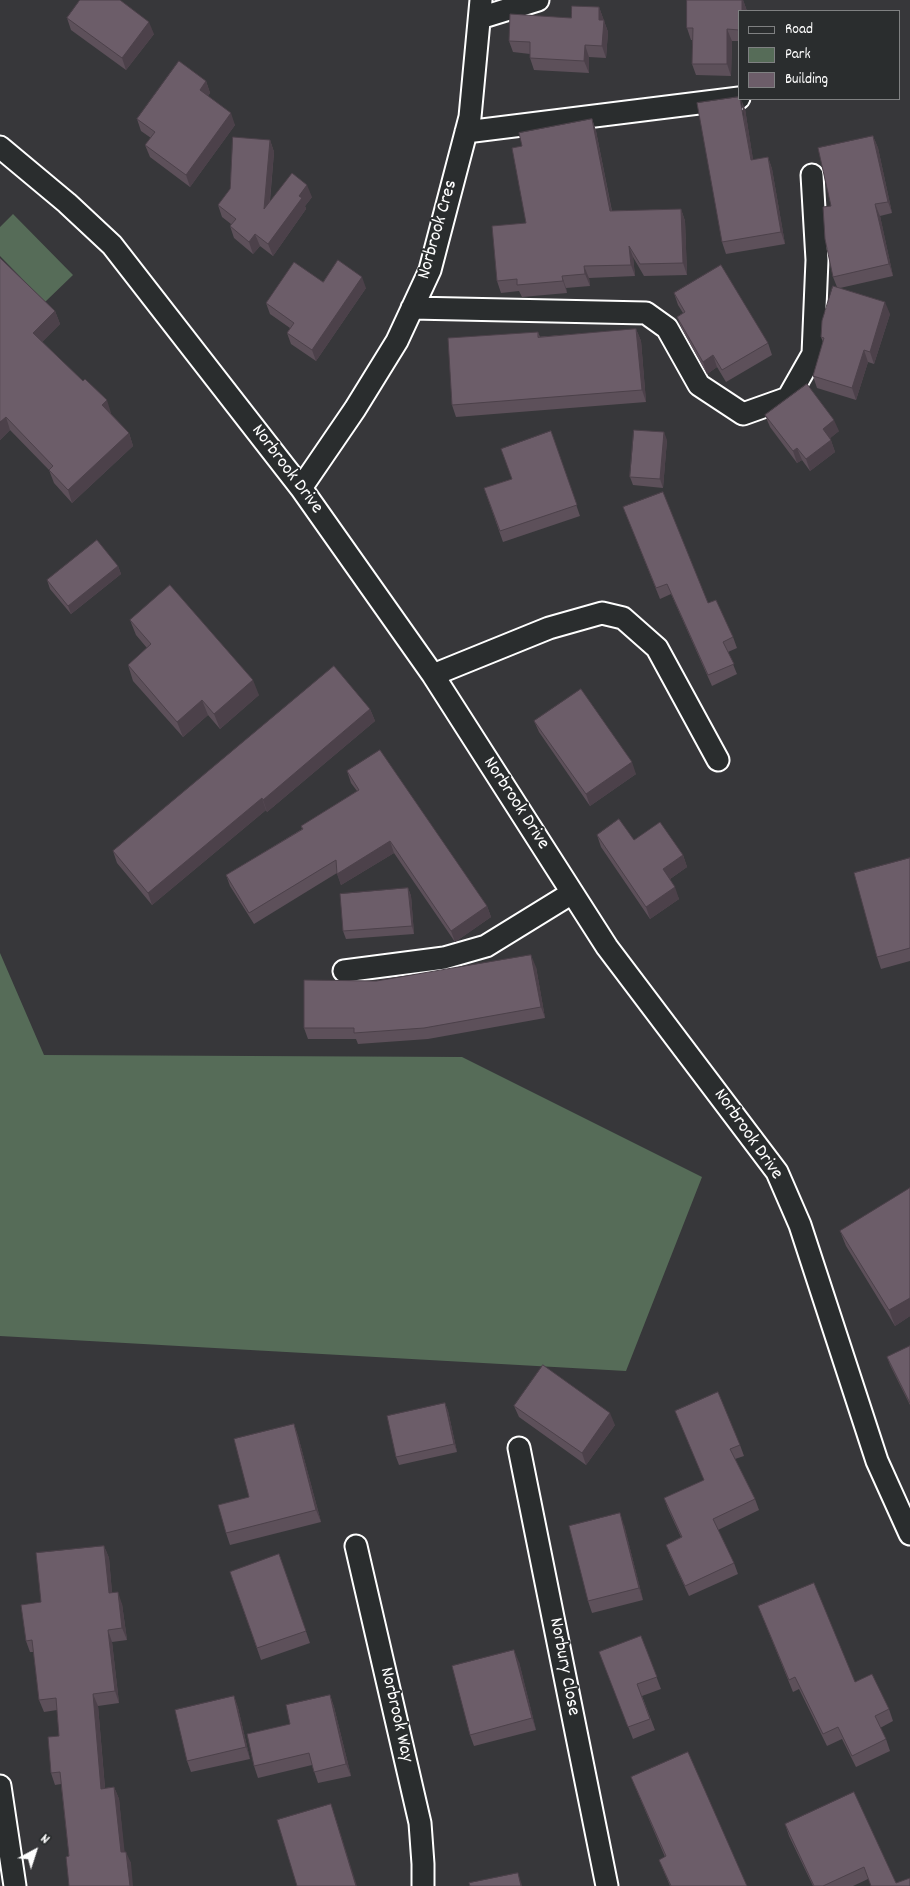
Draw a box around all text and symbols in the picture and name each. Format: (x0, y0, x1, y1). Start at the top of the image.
legend (738, 10, 900, 100)
text: Road (785, 19, 813, 41)
text: Park (785, 44, 811, 66)
text: Building (785, 69, 828, 91)
street label: Norbrook Cres (414, 178, 464, 282)
street label: Norbrook Drive (245, 421, 327, 519)
street label: Norbrook Drive (477, 753, 553, 855)
street label: Norbrook Drive (707, 1085, 787, 1185)
street label: Norbury Close (542, 1616, 584, 1718)
street label: Norbrook Way (373, 1665, 417, 1765)
north arrow (10, 1826, 60, 1876)
text: N (36, 1830, 54, 1849)

